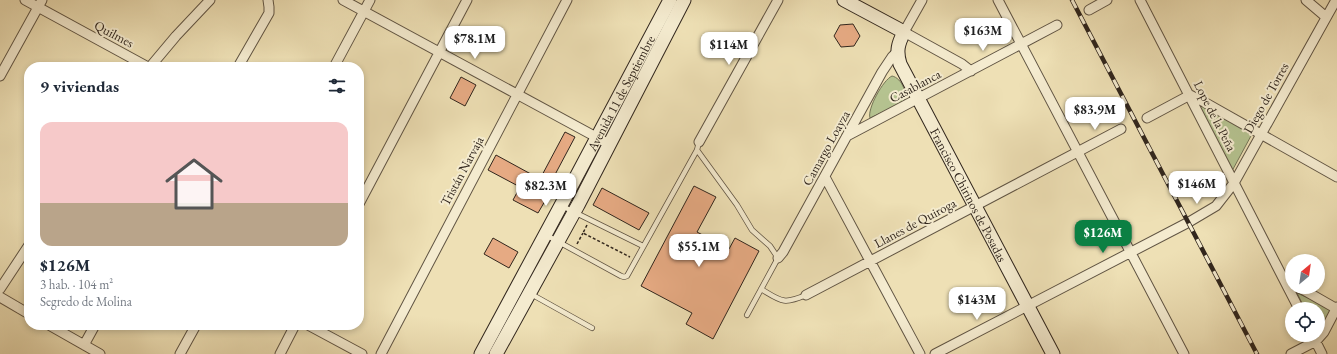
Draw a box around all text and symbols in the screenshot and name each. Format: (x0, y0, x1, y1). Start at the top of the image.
street label: Quilmes (91, 17, 137, 51)
pin: $163M (955, 18, 1011, 52)
text: $163M (964, 22, 1002, 39)
pin: $78.1M (442, 26, 508, 60)
text: $78.1M (454, 30, 496, 47)
street label: Avenida 11 de Septiembre (583, 32, 658, 155)
pin: $114M (701, 32, 757, 66)
text: $114M (710, 36, 748, 53)
street label: Diego de Torres (1239, 59, 1293, 137)
street label: Casablanca (886, 65, 944, 107)
text: 9 viviendas (40, 75, 119, 97)
icon: filters (326, 75, 348, 97)
street label: Lope de la Peña (1190, 78, 1240, 155)
pin: $83.9M (1062, 97, 1128, 131)
text: $83.9M (1074, 101, 1116, 118)
street label: Camargo Loayza (798, 107, 854, 189)
street label: Francisco Chirinos de Posadas (927, 125, 1011, 265)
street label: Tristán Narvaja (437, 133, 488, 209)
icon: home (158, 148, 230, 220)
pin: $146M (1169, 171, 1225, 205)
pin: $82.3M (513, 173, 579, 207)
text: $146M (1178, 175, 1216, 192)
text: $82.3M (525, 177, 567, 194)
street label: Llanes de Quiroga (871, 194, 960, 252)
pin: $126M (1075, 220, 1131, 254)
text: $126M (1084, 224, 1122, 241)
pin: $55.1M (666, 234, 732, 268)
text: $55.1M (678, 238, 720, 255)
text: $126M (40, 254, 90, 276)
north arrow (1285, 254, 1325, 294)
map controls (1285, 254, 1325, 342)
text: 3 hab. · 104 m² (40, 276, 113, 293)
pin: $143M (949, 287, 1005, 321)
text: $143M (958, 291, 996, 308)
text: Segredo de Molina (40, 293, 132, 310)
button: locate (1285, 302, 1325, 342)

